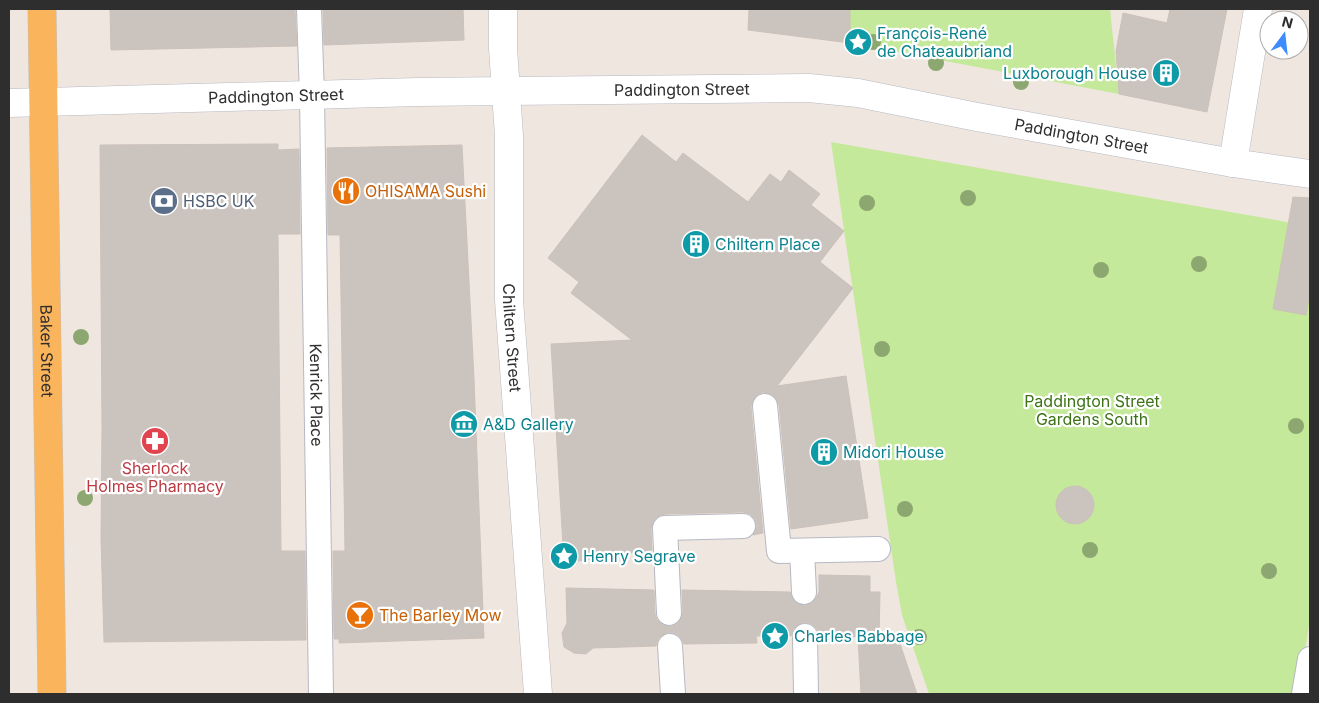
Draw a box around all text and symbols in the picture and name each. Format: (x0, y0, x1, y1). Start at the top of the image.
north arrow (1259, 10, 1309, 60)
text: N (1280, 12, 1295, 32)
place label: François-René de Chateaubriand (877, 23, 1012, 61)
place icon: François-René de Chateaubriand (843, 27, 873, 57)
building icon: Luxborough House (1151, 58, 1181, 88)
place label: Luxborough House (1003, 63, 1147, 83)
street label: Paddington Street (614, 79, 750, 100)
street label: Paddington Street (208, 84, 344, 108)
street label: Paddington Street (1013, 114, 1150, 158)
restaurant icon: OHISAMA Sushi (331, 176, 361, 206)
place label: OHISAMA Sushi (365, 181, 486, 201)
bank icon: HSBC UK (149, 186, 179, 216)
place label: HSBC UK (183, 191, 255, 211)
building icon: Chiltern Place (681, 229, 711, 259)
place label: Chiltern Place (715, 234, 820, 254)
street label: Chiltern Street (499, 283, 526, 393)
street label: Baker Street (36, 304, 58, 398)
street label: Kenrick Place (306, 343, 327, 447)
park label: Paddington Street Gardens South (1024, 391, 1160, 429)
museum icon: A&D Gallery (449, 409, 479, 439)
place label: A&D Gallery (483, 414, 574, 434)
pharmacy icon: Sherlock Holmes Pharmacy (140, 426, 170, 456)
building icon: Midori House (809, 437, 839, 467)
place label: Midori House (843, 442, 944, 462)
place label: Sherlock Holmes Pharmacy (86, 458, 224, 496)
place icon: Henry Segrave (549, 541, 579, 571)
place label: Henry Segrave (583, 546, 696, 566)
bar icon: The Barley Mow (345, 600, 375, 630)
place label: The Barley Mow (379, 605, 502, 625)
place icon: Charles Babbage (760, 621, 790, 651)
place label: Charles Babbage (794, 626, 924, 646)

